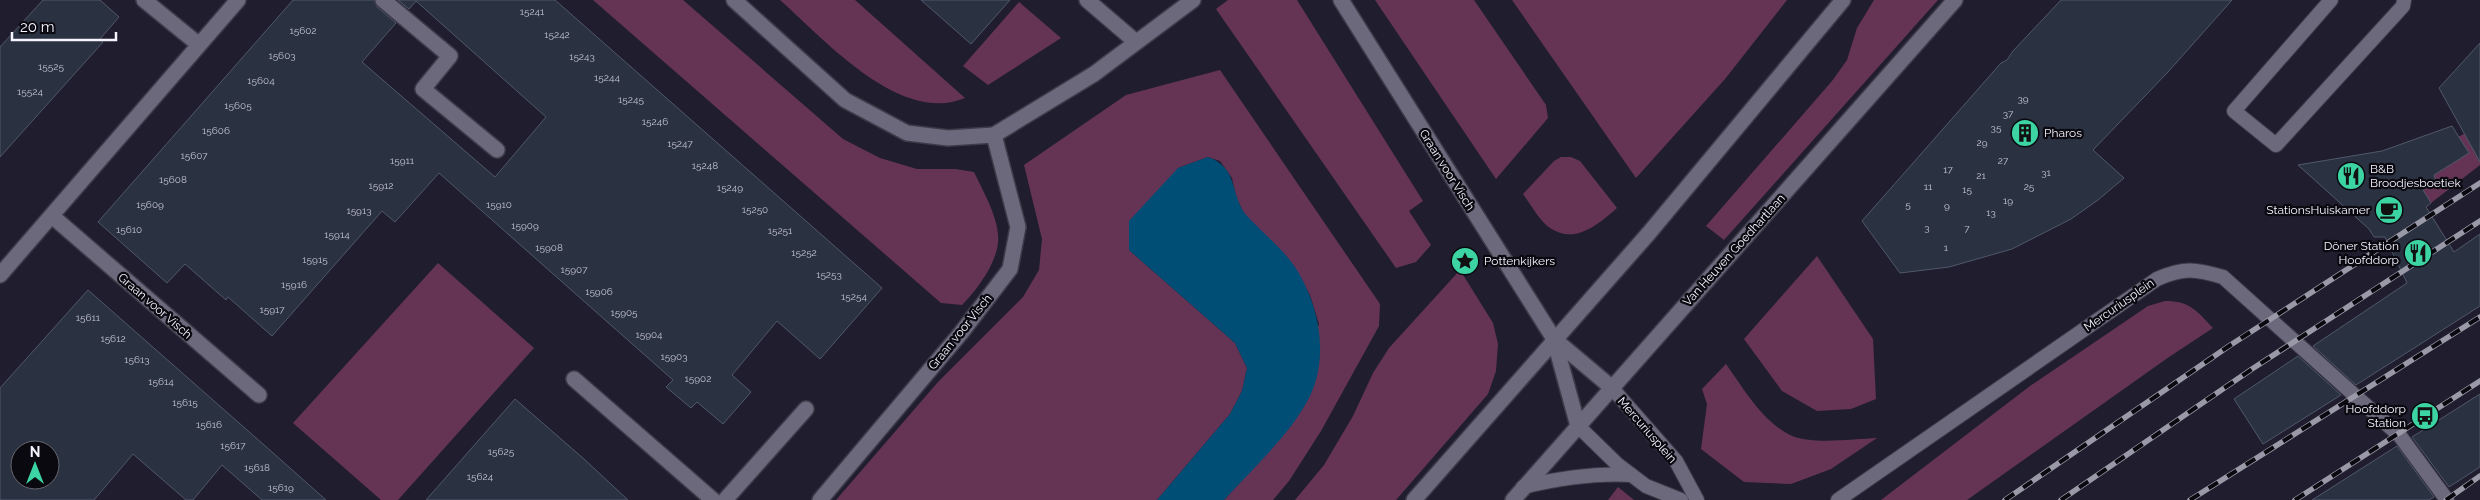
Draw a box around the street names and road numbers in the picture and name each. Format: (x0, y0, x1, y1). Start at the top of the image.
street label: Graan voor Visch (1416, 127, 1478, 213)
street label: Van Heuven Goedhartlaan (1680, 191, 1788, 309)
street label: Graan voor Visch (115, 270, 195, 342)
street label: Mercuriusplein (2081, 276, 2157, 334)
street label: Graan voor Visch (925, 292, 995, 372)
street label: Mercuriusplein (1615, 394, 1679, 466)

